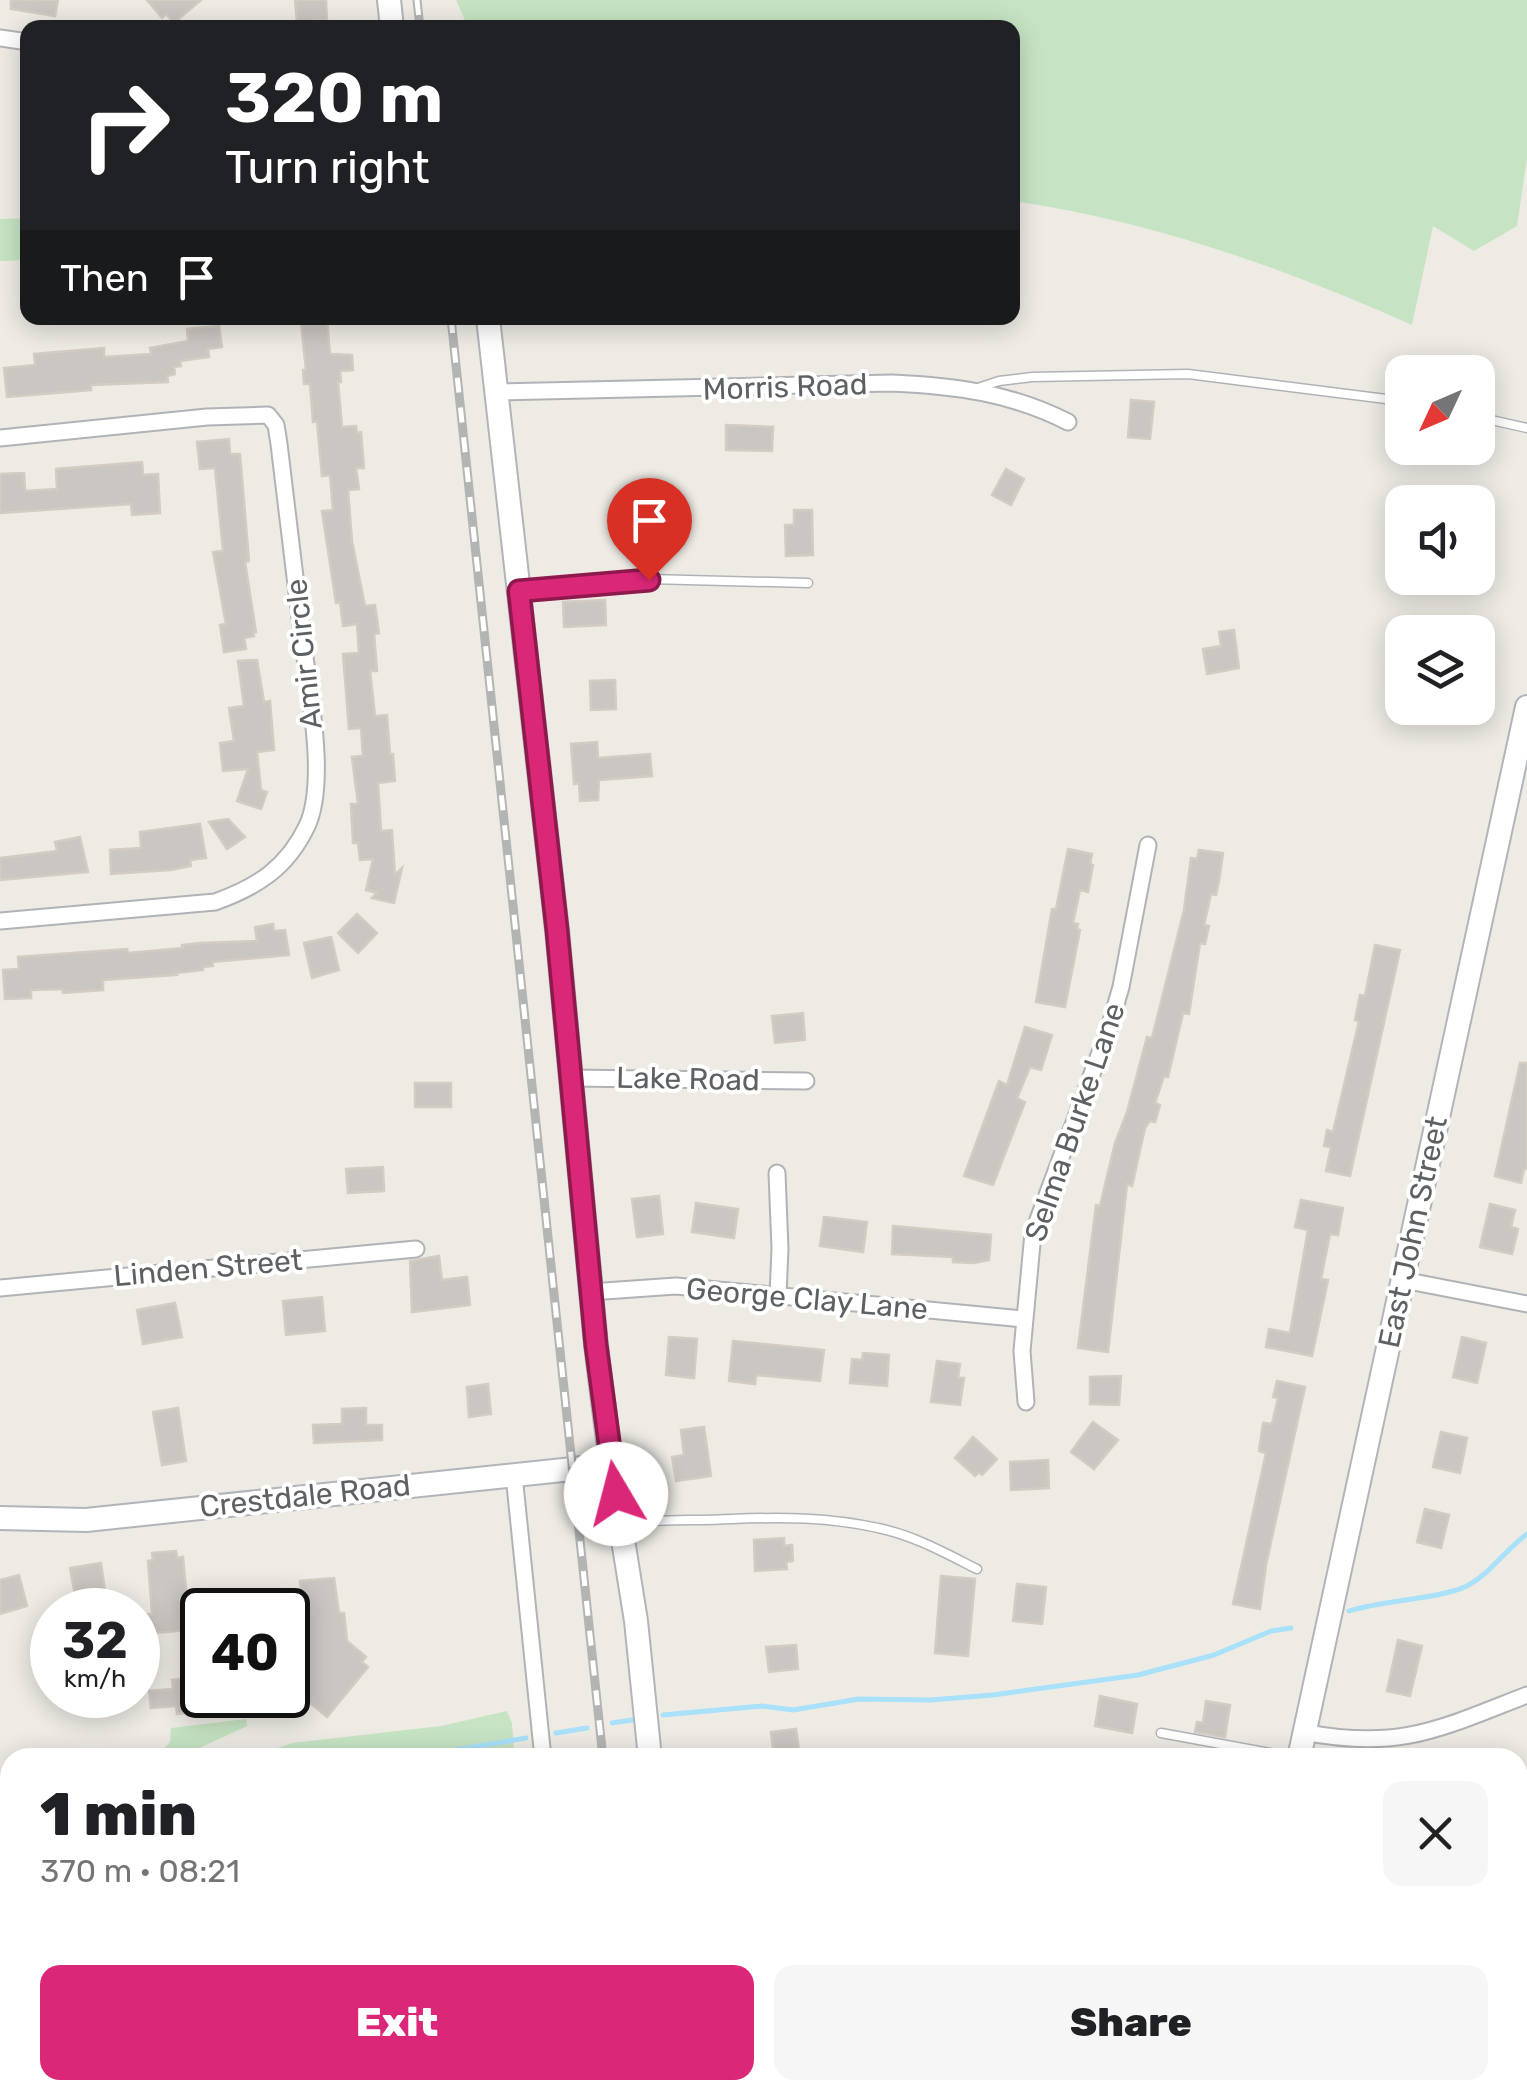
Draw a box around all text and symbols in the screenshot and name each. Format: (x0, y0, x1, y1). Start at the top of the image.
text: 320 m (225, 57, 443, 140)
icon: right (60, 60, 190, 190)
text: Turn right (225, 141, 429, 194)
icon: arrive (169, 250, 224, 305)
text: Then (60, 255, 149, 301)
north arrow (1385, 355, 1495, 465)
map controls (1385, 355, 1495, 725)
street label: Morris Road (702, 366, 868, 408)
pin (607, 478, 692, 581)
button: sound (1385, 485, 1495, 595)
icon: arrive (622, 493, 677, 548)
street label: Amir Circle (278, 577, 330, 731)
button: layers (1385, 615, 1495, 725)
street label: Selma Burke Lane (1017, 998, 1133, 1246)
street label: Lake Road (616, 1060, 760, 1098)
street label: East John Street (1371, 1113, 1455, 1351)
street label: Linden Street (112, 1242, 304, 1294)
street label: George Clay Lane (685, 1270, 929, 1328)
position arrow (564, 1442, 668, 1546)
street label: Crestdale Road (198, 1467, 412, 1525)
speed limit sign: 40 (180, 1588, 310, 1718)
text: 32 (62, 1611, 128, 1671)
text: km/h (64, 1664, 126, 1693)
text: 1 min (40, 1779, 197, 1850)
button: close (1383, 1781, 1488, 1886)
text: 370 m · 08:21 (40, 1852, 240, 1890)
button: Exit (40, 1965, 754, 2080)
button: Share (774, 1965, 1488, 2080)

